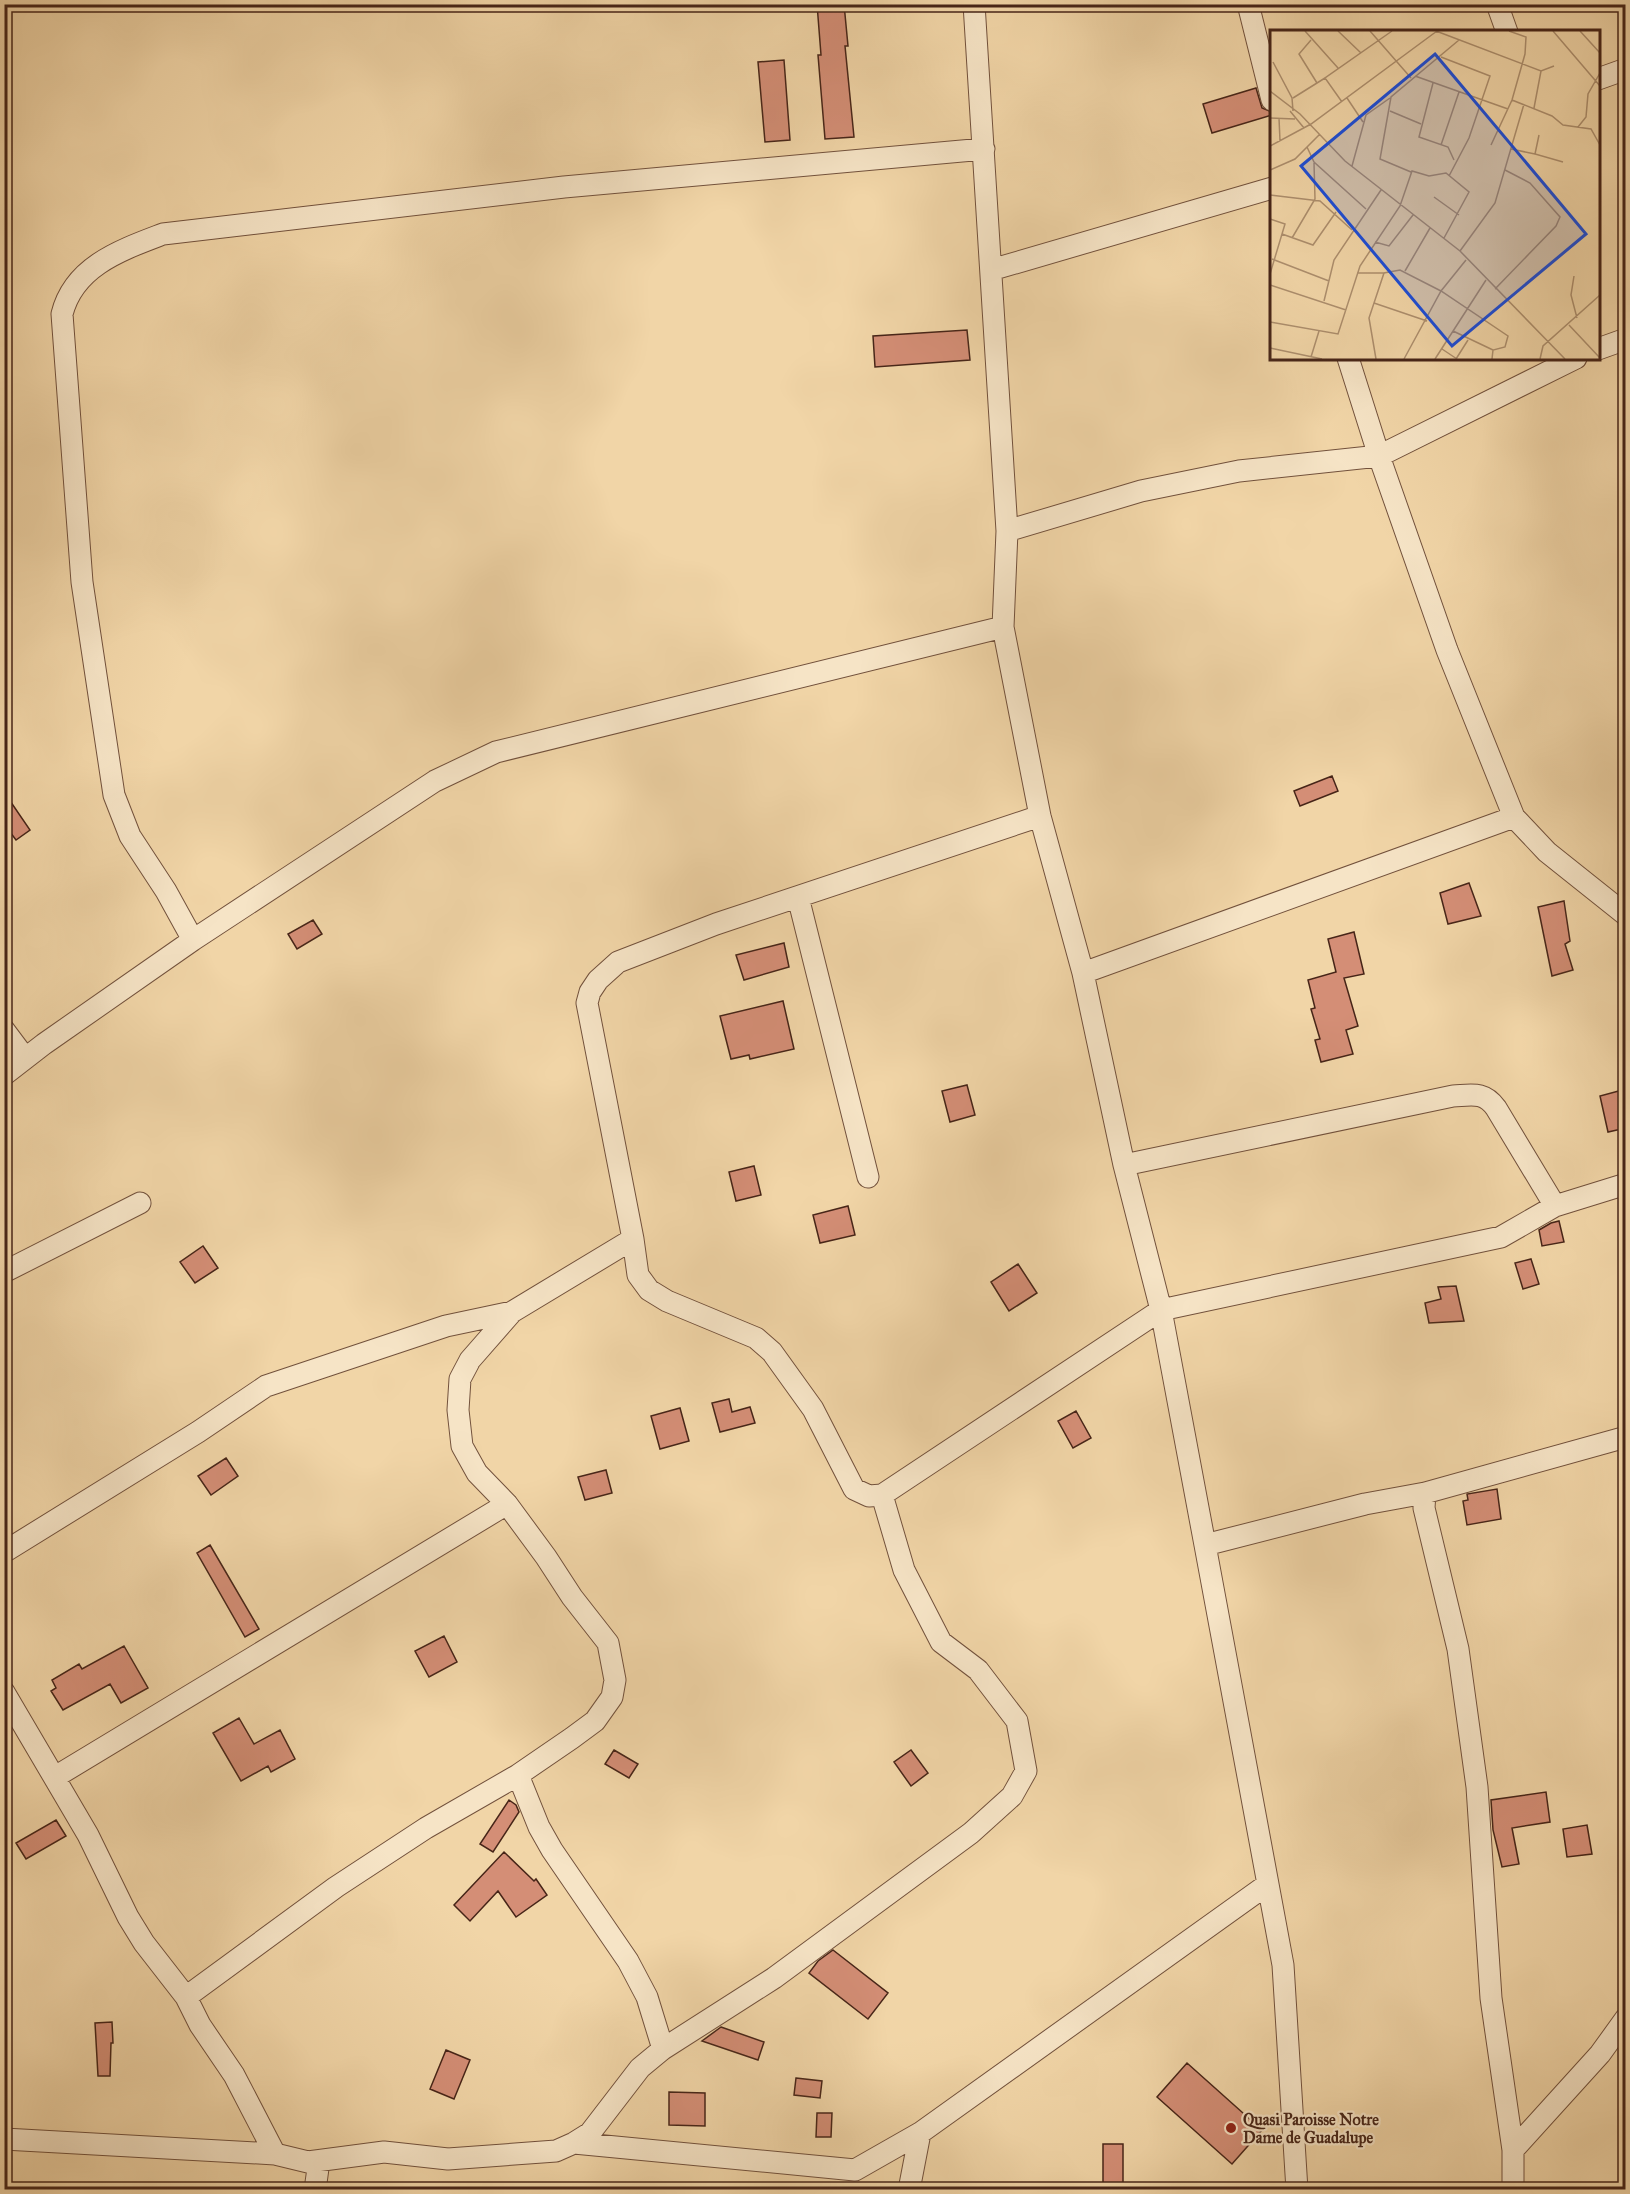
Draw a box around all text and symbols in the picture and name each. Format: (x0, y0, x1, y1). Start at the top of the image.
inset map (1270, 30, 1600, 360)
place label: Quasi Paroisse Notre Dame de Guadalupe (1243, 2110, 1379, 2148)
marker: Quasi Paroisse Notre Dame de Guadalupe (1224, 2121, 1238, 2135)

